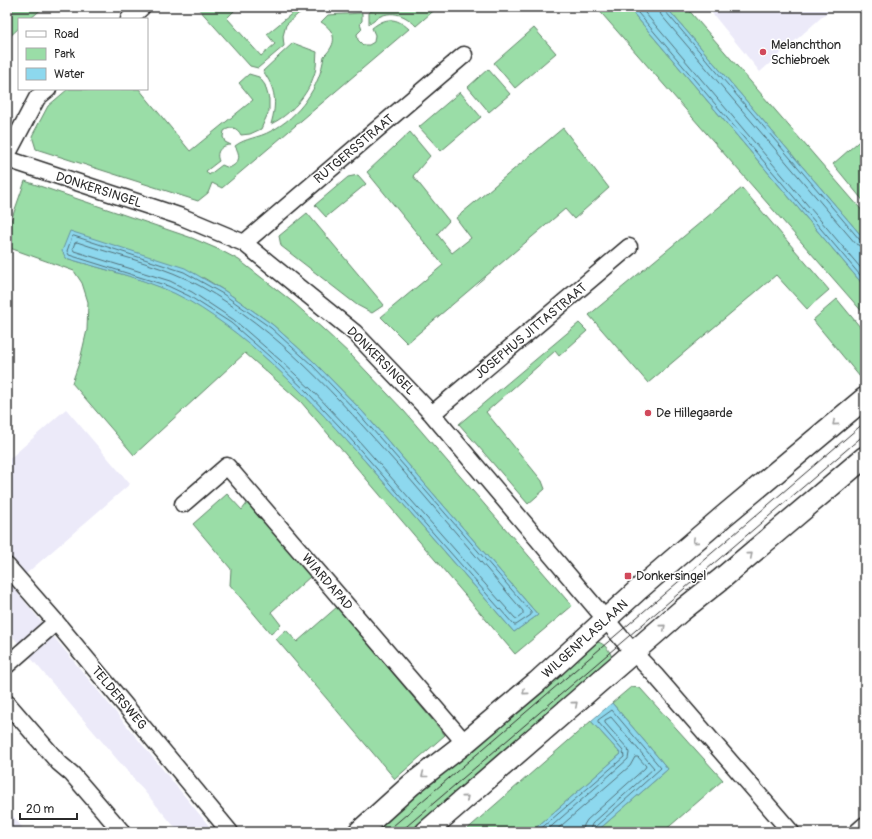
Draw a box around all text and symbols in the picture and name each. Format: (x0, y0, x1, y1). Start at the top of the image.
legend (18, 18, 148, 90)
text: Road (54, 27, 79, 42)
place label: Melanchthon Schiebroek (771, 37, 841, 68)
text: Park (54, 47, 75, 62)
marker: Melanchthon Schiebroek (758, 47, 768, 57)
text: Water (54, 67, 85, 82)
street label: RUTGERSSTRAAT (311, 111, 397, 187)
street label: DONKERSINGEL (54, 168, 144, 212)
street label: JOSEPHUS JITTASTRAAT (472, 280, 590, 382)
street label: DONKERSINGEL (343, 323, 419, 399)
place label: De Hillegaarde (656, 405, 733, 421)
marker: De Hillegaarde (643, 408, 653, 418)
one-way arrow (832, 419, 840, 426)
one-way arrow (693, 536, 700, 543)
street label: WIARDAPAD (298, 550, 356, 614)
one-way arrow (745, 552, 752, 559)
place label: Donkersingel (636, 568, 706, 584)
marker: Donkersingel (623, 571, 633, 581)
street label: WILGENPLASLAAN (539, 596, 631, 682)
one-way arrow (658, 624, 666, 632)
street label: TELDERSWEG (88, 663, 150, 733)
one-way arrow (522, 688, 530, 695)
one-way arrow (570, 701, 578, 708)
one-way arrow (422, 770, 429, 777)
scale bar (20, 795, 77, 821)
one-way arrow (461, 795, 469, 802)
text: 20 m (26, 802, 55, 817)

